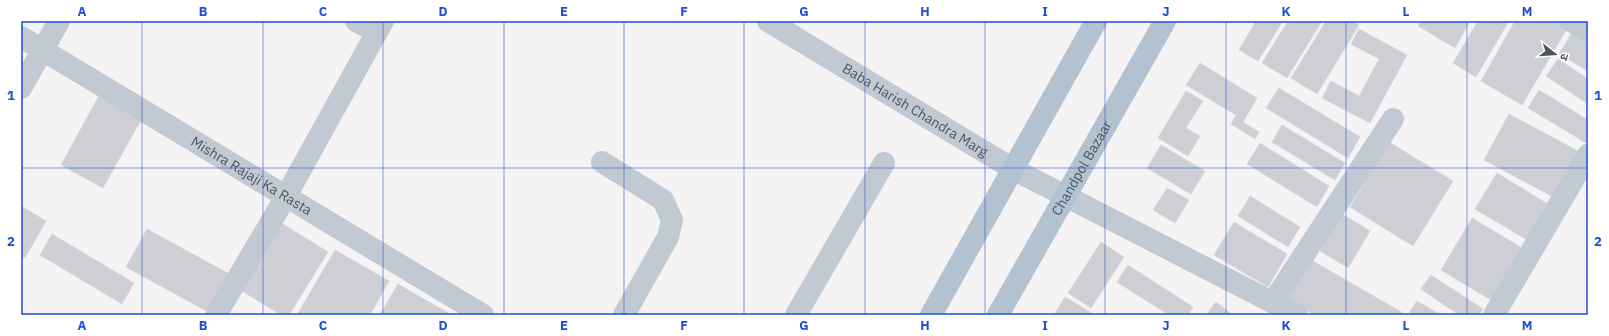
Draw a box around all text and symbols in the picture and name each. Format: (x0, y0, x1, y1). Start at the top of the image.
text: A (78, 3, 87, 20)
text: B (199, 3, 208, 20)
text: C (319, 3, 328, 20)
text: D (438, 3, 448, 20)
text: E (560, 3, 568, 20)
text: F (680, 3, 688, 20)
text: G (799, 3, 809, 20)
text: H (920, 3, 930, 20)
text: I (1042, 3, 1048, 20)
text: J (1162, 3, 1170, 20)
text: K (1281, 3, 1291, 20)
text: L (1403, 3, 1410, 20)
text: M (1522, 3, 1532, 20)
north arrow (1535, 34, 1575, 74)
text: उ (1557, 52, 1572, 63)
street label: Baba Harish Chandra Marg (839, 59, 992, 161)
text: 1 (7, 87, 15, 104)
text: 1 (1594, 87, 1602, 104)
street label: Chandpol Bazaar (1047, 117, 1116, 219)
street label: Mishra Rajaji Ka Rasta (188, 132, 316, 219)
text: 2 (7, 233, 15, 250)
text: 2 (1594, 233, 1602, 250)
text: A (78, 317, 87, 334)
text: B (199, 317, 208, 334)
text: C (319, 317, 328, 334)
text: D (438, 317, 448, 334)
text: E (560, 317, 568, 334)
text: F (680, 317, 688, 334)
text: G (799, 317, 809, 334)
text: H (920, 317, 930, 334)
text: I (1042, 317, 1048, 334)
text: J (1162, 317, 1170, 334)
text: K (1281, 317, 1291, 334)
text: L (1403, 317, 1410, 334)
text: M (1522, 317, 1532, 334)

